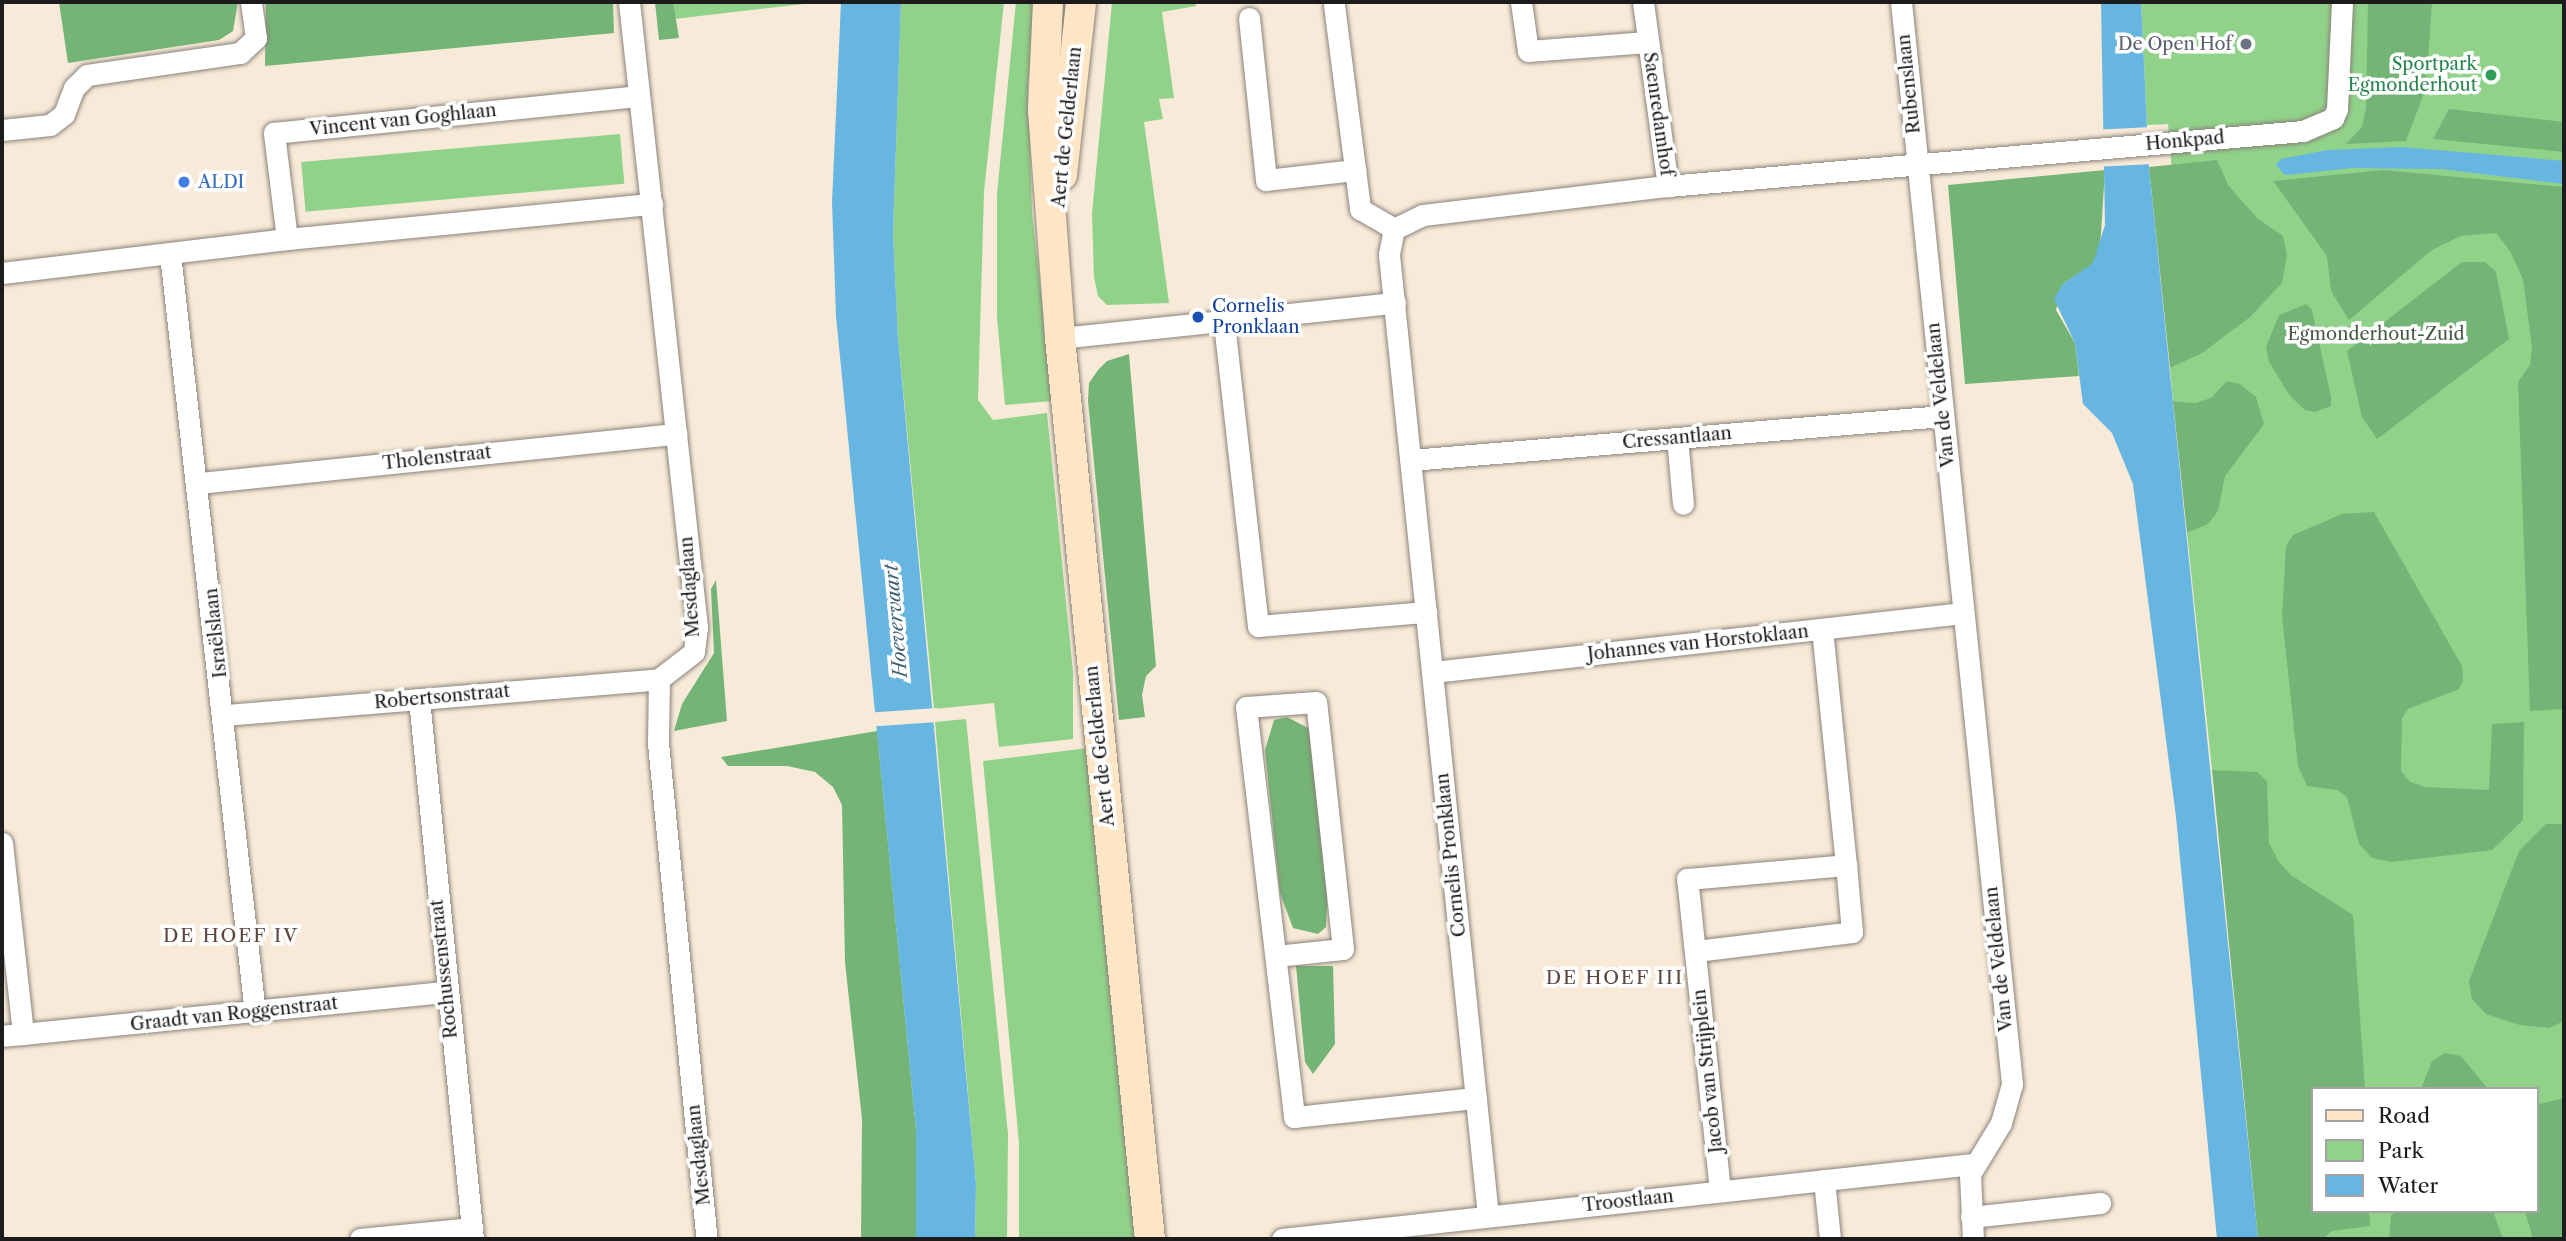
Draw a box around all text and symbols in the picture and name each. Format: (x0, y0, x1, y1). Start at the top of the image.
street label: Rubenslaan (1893, 33, 1925, 135)
place label: De Open Hof (2118, 33, 2232, 55)
marker: De Open Hof (2238, 36, 2254, 52)
street label: Aert de Gelderlaan (1048, 45, 1086, 209)
street label: Saenredamhof (1639, 51, 1677, 177)
place label: Sportpark Egmonderhout (2348, 54, 2477, 96)
marker: Sportpark Egmonderhout (2483, 67, 2499, 83)
street label: Vincent van Goghlaan (308, 99, 498, 141)
street label: Honkpad (2145, 127, 2225, 155)
place label: ALDI (198, 171, 244, 193)
marker: ALDI (176, 174, 192, 190)
place label: Cornelis Pronklaan (1212, 296, 1300, 338)
marker: Cornelis Pronklaan (1190, 309, 1206, 325)
street label: Van de Veldelaan (1923, 321, 1959, 469)
park label: Egmonderhout-Zuid (2288, 323, 2464, 345)
street label: Cressantlaan (1621, 422, 1733, 454)
street label: Tholenstraat (381, 442, 493, 474)
street label: Mesdaglaan (676, 536, 704, 638)
water label: Hoevervaart (880, 563, 912, 679)
street label: Israëlslaan (201, 587, 231, 679)
street label: Johannes van Horstoklaan (1586, 621, 1810, 665)
street label: Aert de Gelderlaan (1081, 664, 1119, 828)
street label: Robertsonstraat (373, 680, 511, 714)
street label: Cornelis Pronklaan (1432, 772, 1470, 938)
street label: Van de Veldelaan (1981, 885, 2017, 1033)
street label: Rochussenstraat (426, 898, 462, 1040)
district label: DE HOEF IV (164, 925, 298, 947)
district label: DE HOEF III (1547, 967, 1683, 989)
street label: Jacob van Strijplein (1689, 988, 1727, 1154)
street label: Graadt van Roggenstraat (129, 992, 339, 1036)
legend (2310, 1087, 2538, 1213)
text: Road (2378, 1103, 2430, 1128)
street label: Mesdaglaan (683, 1104, 715, 1206)
text: Park (2378, 1138, 2424, 1163)
text: Water (2378, 1173, 2438, 1198)
street label: Troostlaan (1581, 1185, 1675, 1217)

